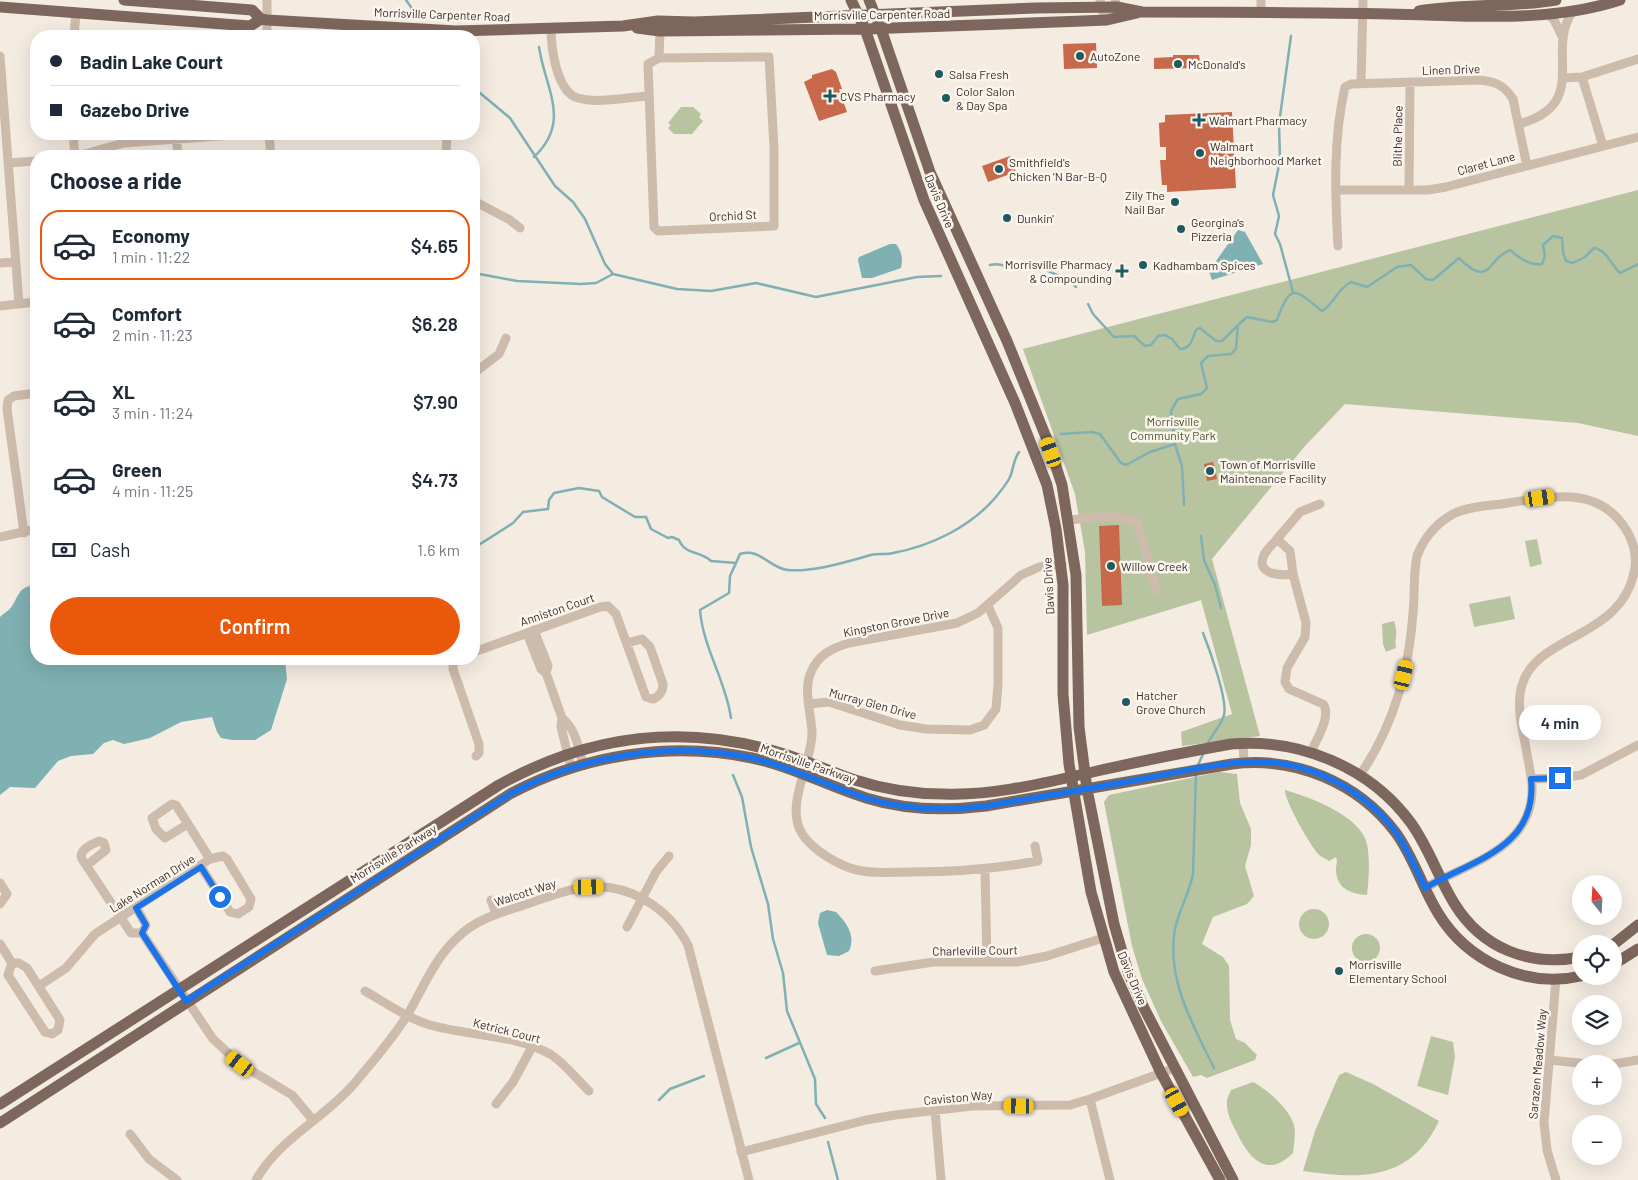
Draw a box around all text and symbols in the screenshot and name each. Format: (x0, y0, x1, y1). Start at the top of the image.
street label: Morrisville Carpenter Road (374, 5, 510, 23)
street label: Morrisville Carpenter Road (814, 6, 950, 22)
place label: AutoZone (1090, 49, 1140, 63)
text: Badin Lake Court (80, 50, 223, 73)
marker: AutoZone (1074, 50, 1086, 62)
place label: McDonald's (1188, 57, 1246, 71)
marker: McDonald's (1172, 58, 1184, 70)
street label: Linen Drive (1422, 61, 1480, 77)
place label: Salsa Fresh (949, 67, 1009, 81)
marker: Salsa Fresh (933, 68, 945, 80)
place label: Color Salon & Day Spa (956, 84, 1015, 112)
place label: CVS Pharmacy (840, 89, 916, 103)
marker: CVS Pharmacy (824, 90, 836, 102)
marker: Color Salon & Day Spa (940, 92, 952, 104)
text: Gazebo Drive (80, 98, 189, 121)
street label: Blithe Place (1389, 105, 1405, 167)
place label: Walmart Pharmacy (1209, 113, 1308, 127)
marker: Walmart Pharmacy (1193, 114, 1205, 126)
place label: Walmart Neighborhood Market (1210, 139, 1322, 167)
marker: Walmart Neighborhood Market (1194, 147, 1206, 159)
street label: Claret Lane (1456, 149, 1516, 177)
place label: Smithfield's Chicken 'N Bar-B-Q (1009, 155, 1107, 183)
marker: Smithfield's Chicken 'N Bar-B-Q (993, 163, 1005, 175)
text: Choose a ride (50, 167, 182, 193)
street label: Davis Drive (922, 172, 958, 230)
place label: Zily The Nail Bar (1125, 188, 1166, 216)
marker: Zily The Nail Bar (1169, 196, 1181, 208)
street label: Orchid St (709, 207, 757, 223)
place label: Dunkin' (1017, 211, 1054, 225)
marker: Dunkin' (1001, 212, 1013, 224)
place label: Georgina's Pizzeria (1191, 215, 1245, 243)
icon: car (52, 223, 97, 268)
marker: Georgina's Pizzeria (1175, 223, 1187, 235)
text: Economy (112, 224, 190, 247)
text: $4.65 (411, 234, 458, 257)
text: 1 min · 11:22 (112, 247, 190, 266)
place label: Morrisville Pharmacy & Compounding (1005, 257, 1112, 285)
place label: Kadhambam Spices (1153, 258, 1256, 272)
marker: Kadhambam Spices (1137, 259, 1149, 271)
marker: Morrisville Pharmacy & Compounding (1116, 265, 1128, 277)
icon: car (52, 301, 97, 346)
text: Comfort (112, 302, 182, 325)
text: $6.28 (411, 312, 458, 335)
text: 2 min · 11:23 (112, 325, 193, 344)
icon: car (52, 379, 97, 424)
text: XL (112, 380, 135, 403)
text: $7.90 (413, 390, 458, 413)
text: 3 min · 11:24 (112, 403, 193, 422)
park label: Morrisville Community Park (1130, 414, 1216, 442)
car (1039, 435, 1062, 469)
icon: car (52, 457, 97, 502)
place label: Town of Morrisville Maintenance Facility (1220, 457, 1327, 485)
text: Green (112, 458, 162, 481)
marker: Town of Morrisville Maintenance Facility (1204, 465, 1216, 477)
text: $4.73 (412, 468, 458, 491)
text: 4 min · 11:25 (112, 481, 193, 500)
car (1524, 488, 1555, 508)
icon: cash (50, 536, 78, 564)
text: Cash (90, 538, 131, 561)
text: 1.6 km (417, 540, 460, 559)
street label: Davis Drive (1040, 557, 1056, 615)
place label: Willow Creek (1121, 559, 1188, 573)
marker: Willow Creek (1105, 560, 1117, 572)
street label: Anniston Court (518, 590, 596, 628)
button: Confirm (50, 597, 460, 655)
street label: Kingston Grove Drive (842, 605, 950, 639)
car (1393, 659, 1414, 691)
street label: Murray Glen Drive (828, 685, 918, 721)
place label: Hatcher Grove Church (1136, 688, 1205, 716)
marker: Hatcher Grove Church (1120, 696, 1132, 708)
callout: 4 min (1519, 706, 1601, 740)
text: 4 min (1541, 713, 1579, 732)
street label: Morrisville Parkway (759, 740, 858, 786)
route end (1549, 767, 1571, 789)
street label: Morrisville Parkway (347, 821, 439, 885)
street label: Lake Norman Drive (107, 851, 197, 915)
street label: Walcott Way (492, 875, 558, 909)
north arrow (1572, 875, 1622, 925)
map controls (1572, 875, 1622, 1165)
car (573, 879, 604, 895)
route start (209, 886, 231, 908)
button: locate (1572, 935, 1622, 985)
street label: Charleville Court (932, 942, 1018, 958)
street label: Davis Drive (1115, 949, 1151, 1007)
place label: Morrisville Elementary School (1349, 957, 1447, 985)
marker: Morrisville Elementary School (1333, 965, 1345, 977)
button: layers (1572, 995, 1622, 1045)
street label: Sarazen Meadow Way (1525, 1008, 1549, 1120)
street label: Ketrick Court (472, 1015, 542, 1045)
car (223, 1049, 256, 1079)
button: + (1572, 1055, 1622, 1105)
car (1163, 1085, 1190, 1119)
street label: Caviston Way (923, 1087, 993, 1107)
car (1003, 1098, 1034, 1114)
button: − (1572, 1115, 1622, 1165)

